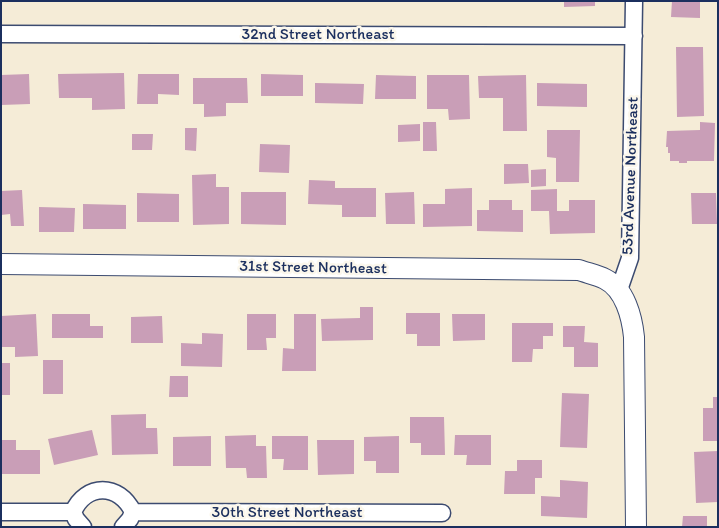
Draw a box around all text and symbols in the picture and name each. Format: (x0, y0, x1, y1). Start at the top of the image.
street label: 32nd Street Northeast (241, 25, 395, 45)
street label: 53rd Avenue Northeast (619, 97, 643, 255)
street label: 31st Street Northeast (239, 257, 387, 279)
street label: 30th Street Northeast (211, 503, 363, 523)

